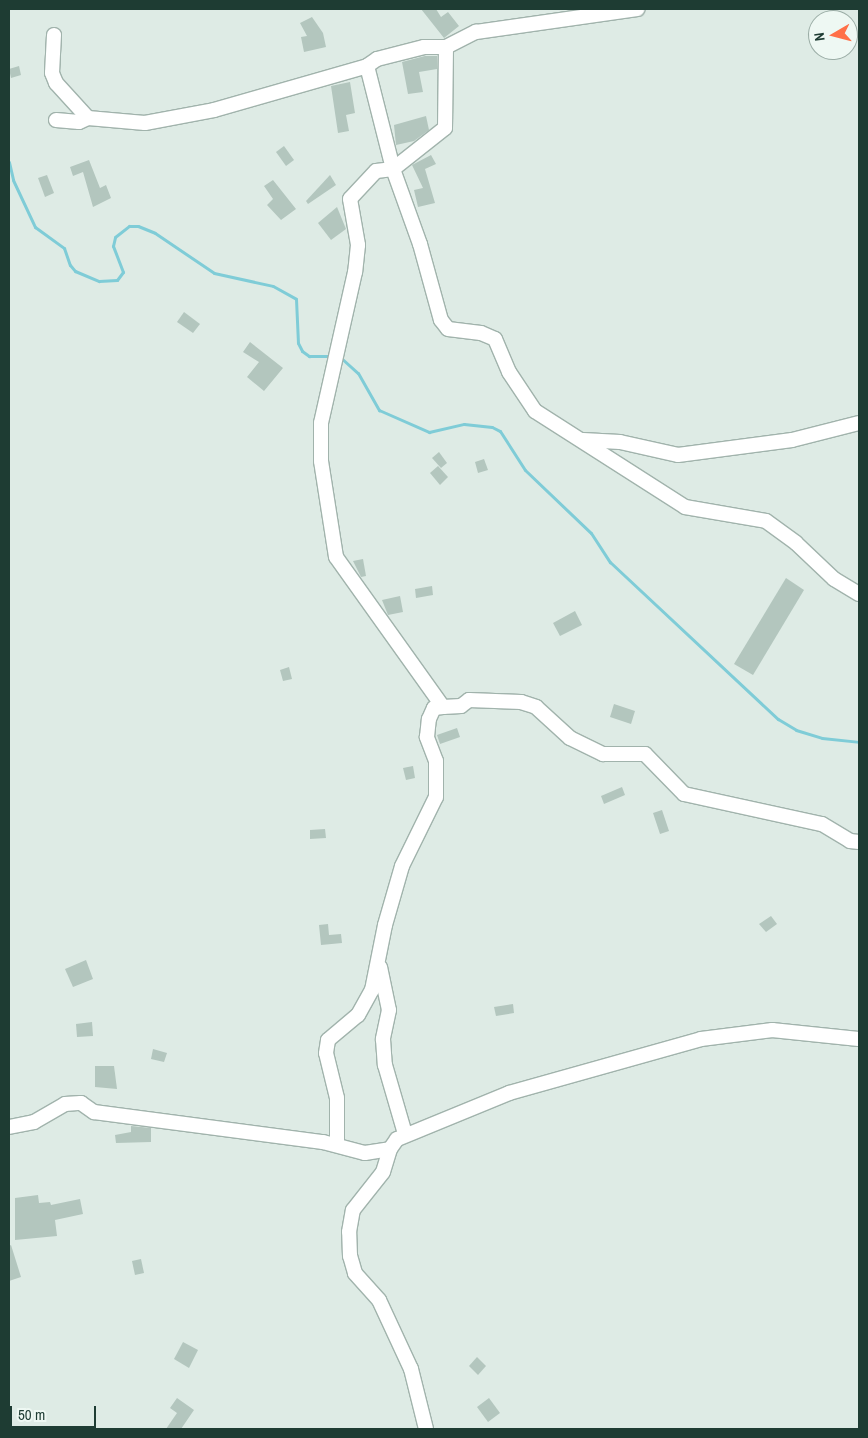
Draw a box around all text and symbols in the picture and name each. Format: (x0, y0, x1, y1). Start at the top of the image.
north arrow (808, 10, 858, 60)
text: N (810, 32, 829, 42)
scale bar (12, 1396, 99, 1428)
text: 50 m (18, 1404, 45, 1425)

